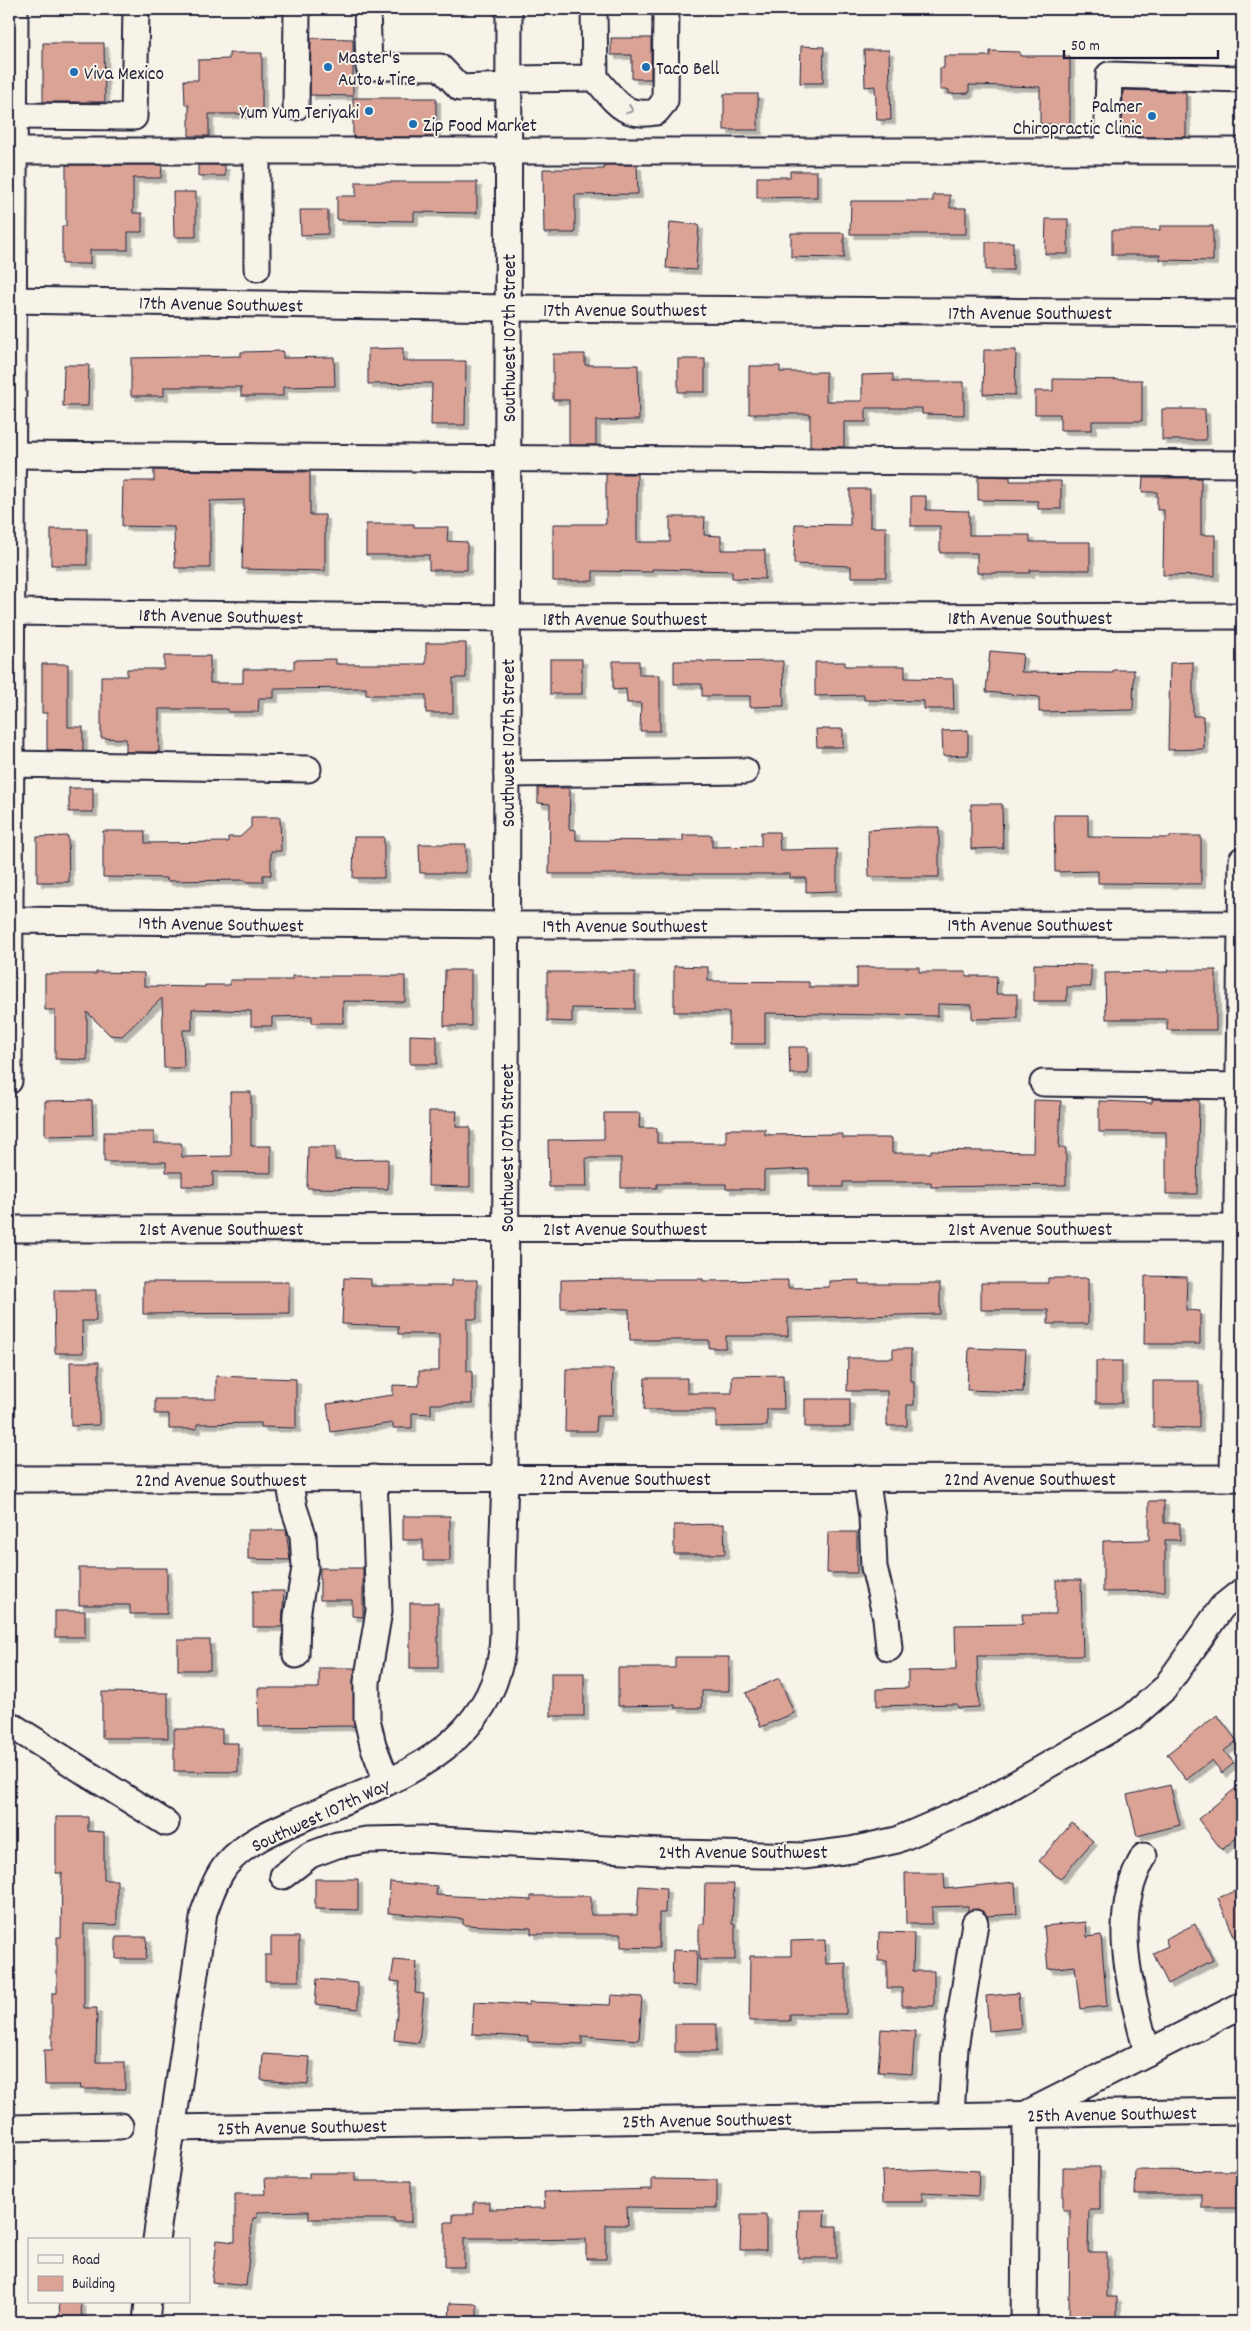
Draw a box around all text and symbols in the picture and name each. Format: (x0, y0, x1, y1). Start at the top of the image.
scale bar (1064, 28, 1217, 60)
text: 50 m (1071, 36, 1100, 58)
place label: Master's Auto & Tire (338, 46, 416, 95)
place label: Taco Bell (656, 57, 720, 84)
marker: Master's Auto & Tire (322, 61, 334, 73)
marker: Taco Bell (640, 61, 652, 73)
place label: Viva Mexico (84, 62, 164, 89)
marker: Viva Mexico (68, 66, 80, 78)
place label: Palmer Chiropractic Clinic (1013, 95, 1142, 144)
place label: Yum Yum Teriyaki (240, 101, 360, 128)
one-way arrow (624, 104, 633, 114)
marker: Yum Yum Teriyaki (363, 105, 375, 117)
marker: Palmer Chiropractic Clinic (1146, 110, 1158, 122)
place label: Zip Food Market (423, 114, 537, 141)
marker: Zip Food Market (407, 118, 419, 130)
street label: Southwest 107th Street (498, 254, 525, 422)
street label: 17th Avenue Southwest (139, 292, 303, 321)
street label: 17th Avenue Southwest (543, 299, 707, 326)
street label: 17th Avenue Southwest (948, 302, 1112, 329)
street label: 18th Avenue Southwest (138, 604, 303, 633)
street label: 18th Avenue Southwest (948, 607, 1112, 634)
street label: 18th Avenue Southwest (543, 608, 707, 635)
street label: Southwest 107th Street (497, 659, 524, 827)
street label: 19th Avenue Southwest (138, 912, 304, 941)
street label: 19th Avenue Southwest (947, 914, 1113, 941)
street label: 19th Avenue Southwest (542, 915, 708, 942)
street label: Southwest 107th Street (496, 1064, 523, 1232)
street label: 21st Avenue Southwest (139, 1218, 303, 1245)
street label: 21st Avenue Southwest (543, 1218, 707, 1245)
street label: 21st Avenue Southwest (948, 1218, 1112, 1245)
street label: 22nd Avenue Southwest (539, 1468, 711, 1495)
street label: 22nd Avenue Southwest (944, 1468, 1116, 1495)
street label: 22nd Avenue Southwest (135, 1469, 307, 1496)
street label: Southwest 107th Way (248, 1773, 395, 1861)
street label: 24th Avenue Southwest (659, 1841, 827, 1868)
street label: 25th Avenue Southwest (1027, 2102, 1197, 2131)
street label: 25th Avenue Southwest (622, 2108, 792, 2137)
street label: 25th Avenue Southwest (217, 2115, 387, 2144)
legend (28, 2238, 190, 2304)
text: Road (72, 2250, 100, 2272)
text: Building (72, 2274, 115, 2296)

